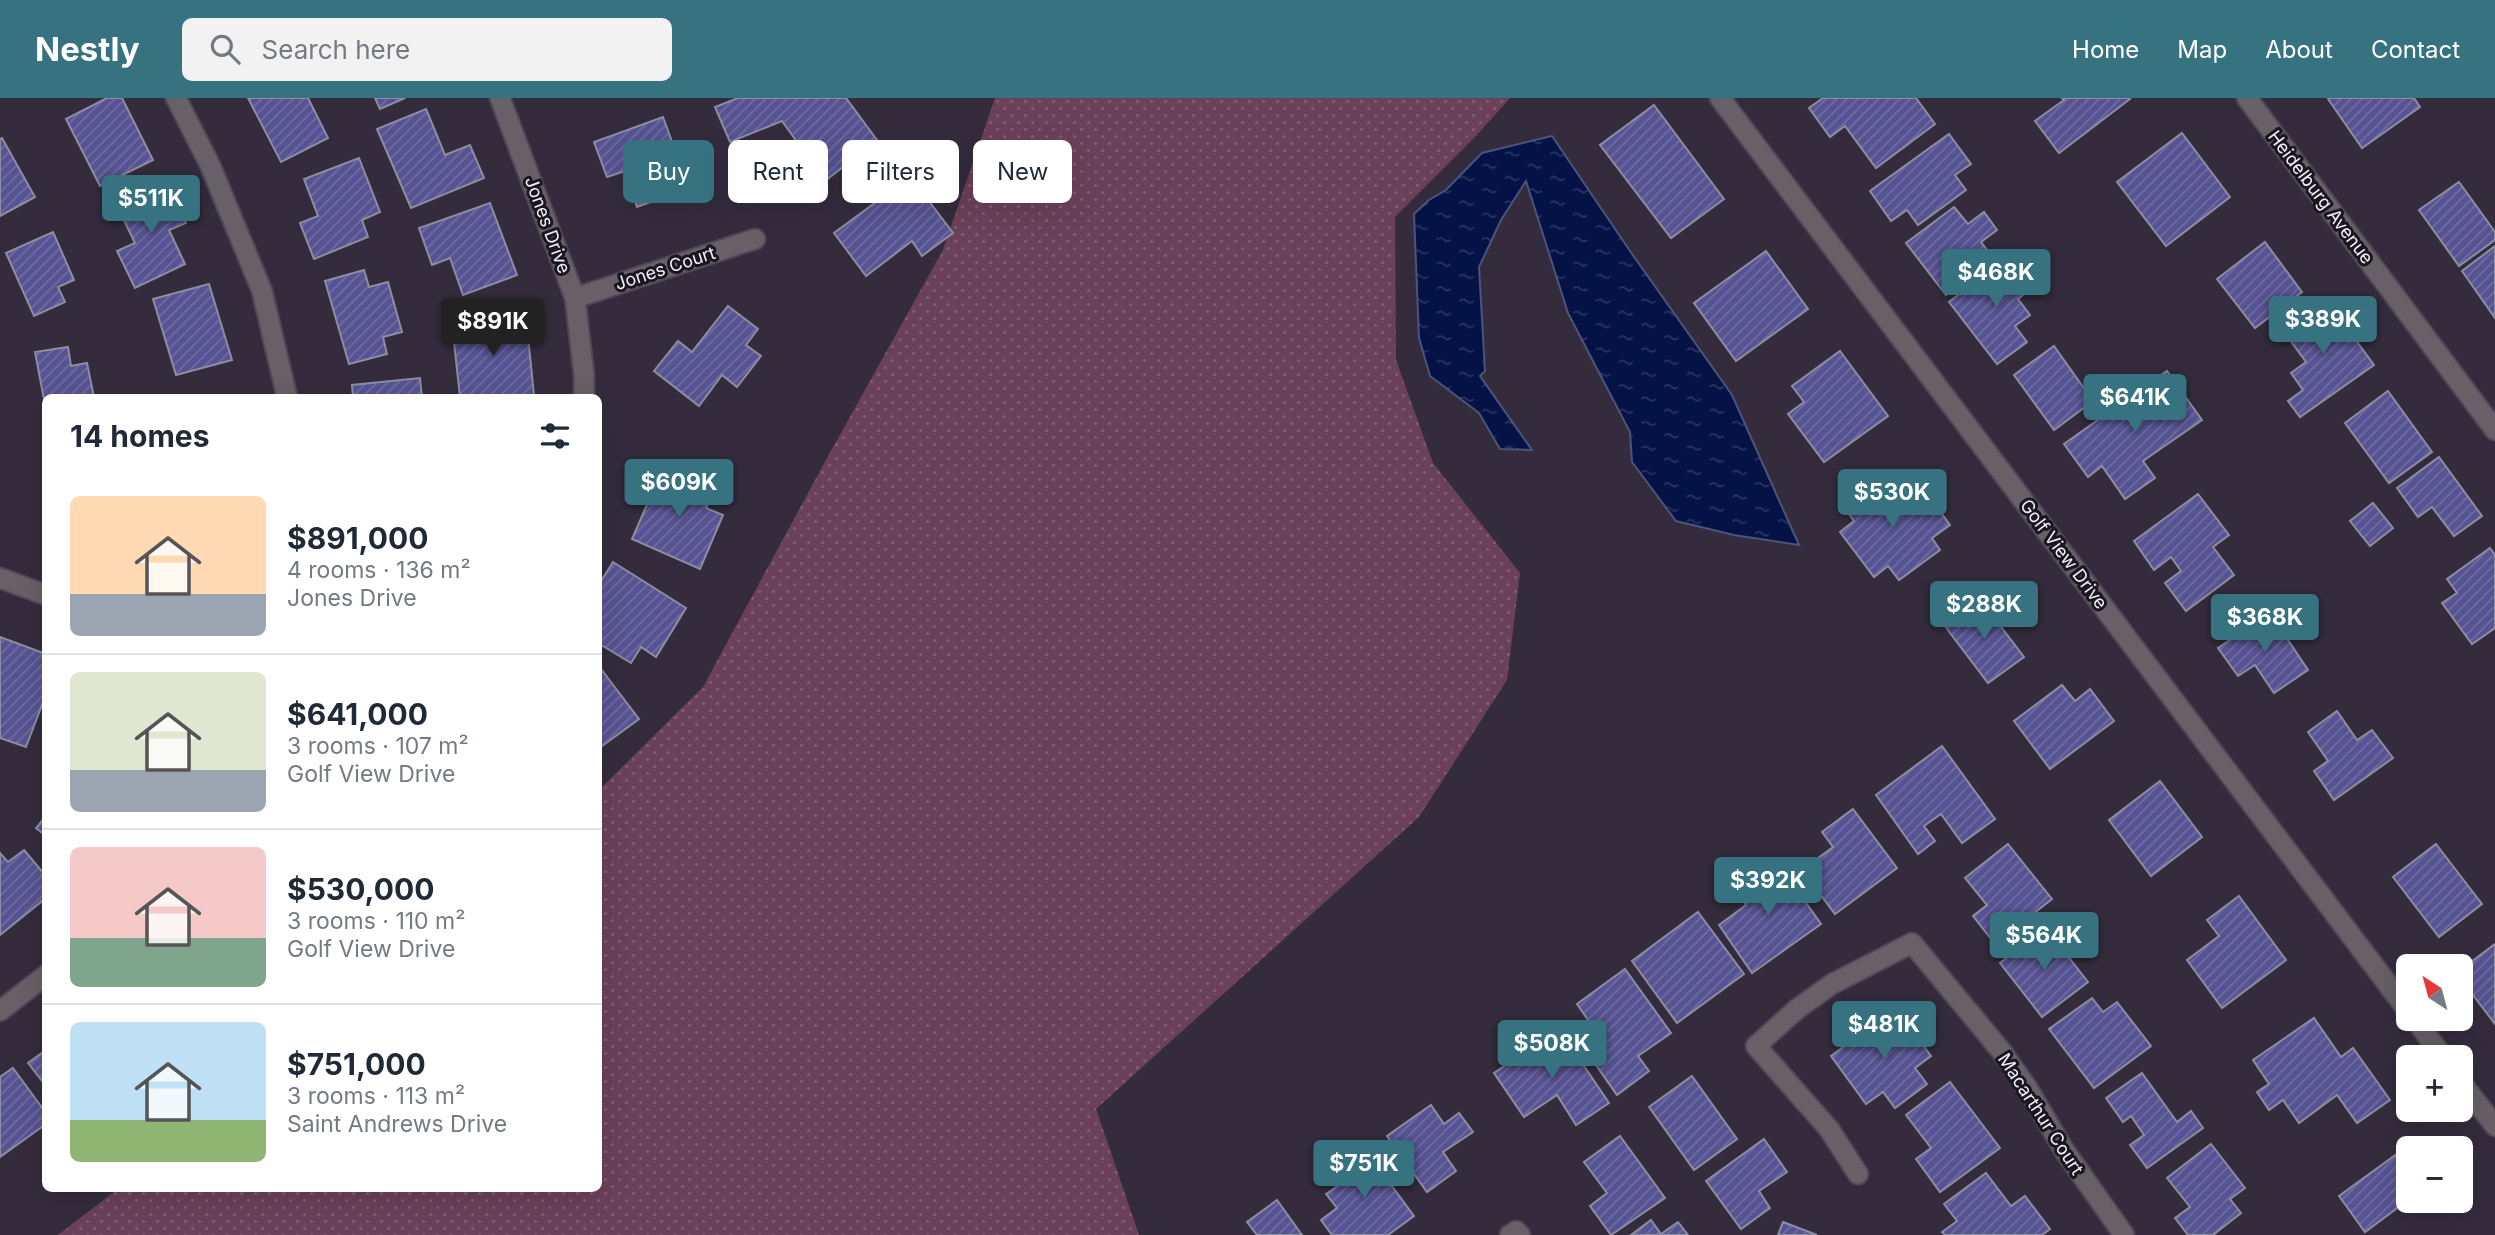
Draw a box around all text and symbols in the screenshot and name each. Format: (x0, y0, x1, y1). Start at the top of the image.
search box (182, 18, 672, 81)
text: Nestly (35, 29, 140, 69)
icon: search (206, 30, 244, 68)
text: Search here (262, 34, 410, 65)
text: Home (2072, 35, 2139, 64)
text: Map (2177, 35, 2227, 64)
text: About (2265, 35, 2333, 64)
text: Contact (2371, 35, 2460, 64)
street label: Heidelburg Avenue (2264, 126, 2378, 268)
chip: Buy (623, 140, 714, 203)
chip: Rent (728, 140, 828, 203)
chip: Filters (842, 140, 959, 203)
chip: New (973, 140, 1072, 203)
street label: Jones Drive (521, 174, 575, 276)
pin: $511K (102, 176, 200, 235)
text: $511K (118, 184, 184, 212)
street label: Jones Court (612, 242, 718, 294)
pin: $468K (1947, 250, 2045, 309)
text: $468K (1957, 258, 2035, 286)
pin: $389K (2274, 296, 2372, 356)
pin: $891K (444, 299, 542, 358)
text: $389K (2285, 305, 2361, 333)
text: $891K (457, 307, 529, 335)
pin: $641K (2086, 374, 2184, 434)
text: $641K (2099, 383, 2171, 411)
icon: filters (536, 417, 574, 455)
text: 14 homes (70, 418, 209, 454)
pin: $609K (630, 460, 728, 519)
text: $609K (641, 468, 718, 496)
pin: $530K (1843, 470, 1941, 529)
text: $530K (1854, 478, 1930, 506)
street label: Golf View Drive (2016, 495, 2112, 613)
text: $891,000 (287, 520, 428, 556)
icon: home (126, 524, 210, 608)
text: 4 rooms · 136 m² (287, 556, 471, 584)
pin: $288K (1935, 582, 2033, 641)
text: Jones Drive (287, 584, 417, 612)
text: $288K (1946, 590, 2022, 618)
pin: $368K (2216, 594, 2314, 654)
text: $368K (2227, 603, 2303, 631)
text: $641,000 (287, 696, 428, 732)
icon: home (126, 700, 210, 784)
text: 3 rooms · 107 m² (287, 732, 469, 760)
text: Golf View Drive (287, 760, 455, 788)
pin: $392K (1719, 858, 1817, 917)
text: $392K (1730, 866, 1806, 894)
text: $530,000 (287, 871, 434, 907)
icon: home (126, 875, 210, 959)
text: 3 rooms · 110 m² (287, 907, 465, 935)
pin: $564K (1995, 912, 2093, 972)
text: $564K (2006, 921, 2082, 949)
text: Golf View Drive (287, 935, 455, 963)
north arrow (2396, 954, 2473, 1031)
map controls (2396, 954, 2473, 1213)
pin: $481K (1835, 1002, 1933, 1061)
text: $481K (1848, 1010, 1920, 1038)
pin: $508K (1503, 1020, 1601, 1080)
text: $508K (1514, 1029, 1590, 1057)
button: + (2396, 1045, 2473, 1122)
text: $751,000 (287, 1046, 426, 1082)
street label: Macarthur Court (1994, 1049, 2088, 1179)
icon: home (126, 1050, 210, 1134)
text: 3 rooms · 113 m² (287, 1082, 465, 1110)
text: Saint Andrews Drive (287, 1110, 507, 1138)
button: − (2396, 1136, 2473, 1213)
pin: $751K (1315, 1140, 1413, 1200)
text: $751K (1329, 1149, 1399, 1177)

